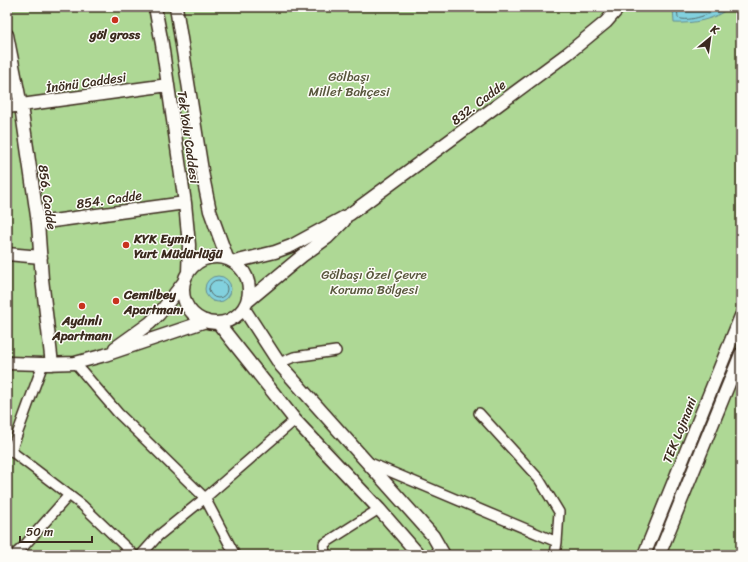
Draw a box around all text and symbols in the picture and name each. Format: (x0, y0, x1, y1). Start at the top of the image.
marker: göl gross (110, 15, 120, 25)
north arrow (690, 18, 730, 58)
text: K (706, 19, 723, 40)
place label: göl gross (88, 23, 141, 46)
street label: İnönü Caddesi (44, 65, 128, 100)
park label: Gölbaşı Millet Bahçesi (308, 65, 390, 103)
street label: 832. Cadde (445, 74, 511, 131)
street label: Tek Yolu Caddesi (171, 89, 206, 185)
street label: 856. Cadde (32, 163, 63, 231)
street label: 854. Cadde (75, 183, 144, 215)
place label: KYK Eymir Yurt Müdürlüğü (133, 227, 224, 265)
marker: KYK Eymir Yurt Müdürlüğü (121, 240, 131, 250)
park label: Gölbaşı Özel Çevre Koruma Bölgesi (321, 263, 427, 301)
place label: Cemilbey Apartmanı (123, 283, 184, 321)
marker: Cemilbey Apartmanı (111, 296, 121, 306)
marker: Aydınlı Apartmanı (77, 301, 87, 311)
place label: Aydınlı Apartmanı (51, 309, 112, 347)
street label: TEK Lojmani (656, 393, 703, 467)
scale bar (20, 518, 92, 544)
text: 50 m (26, 521, 53, 543)

